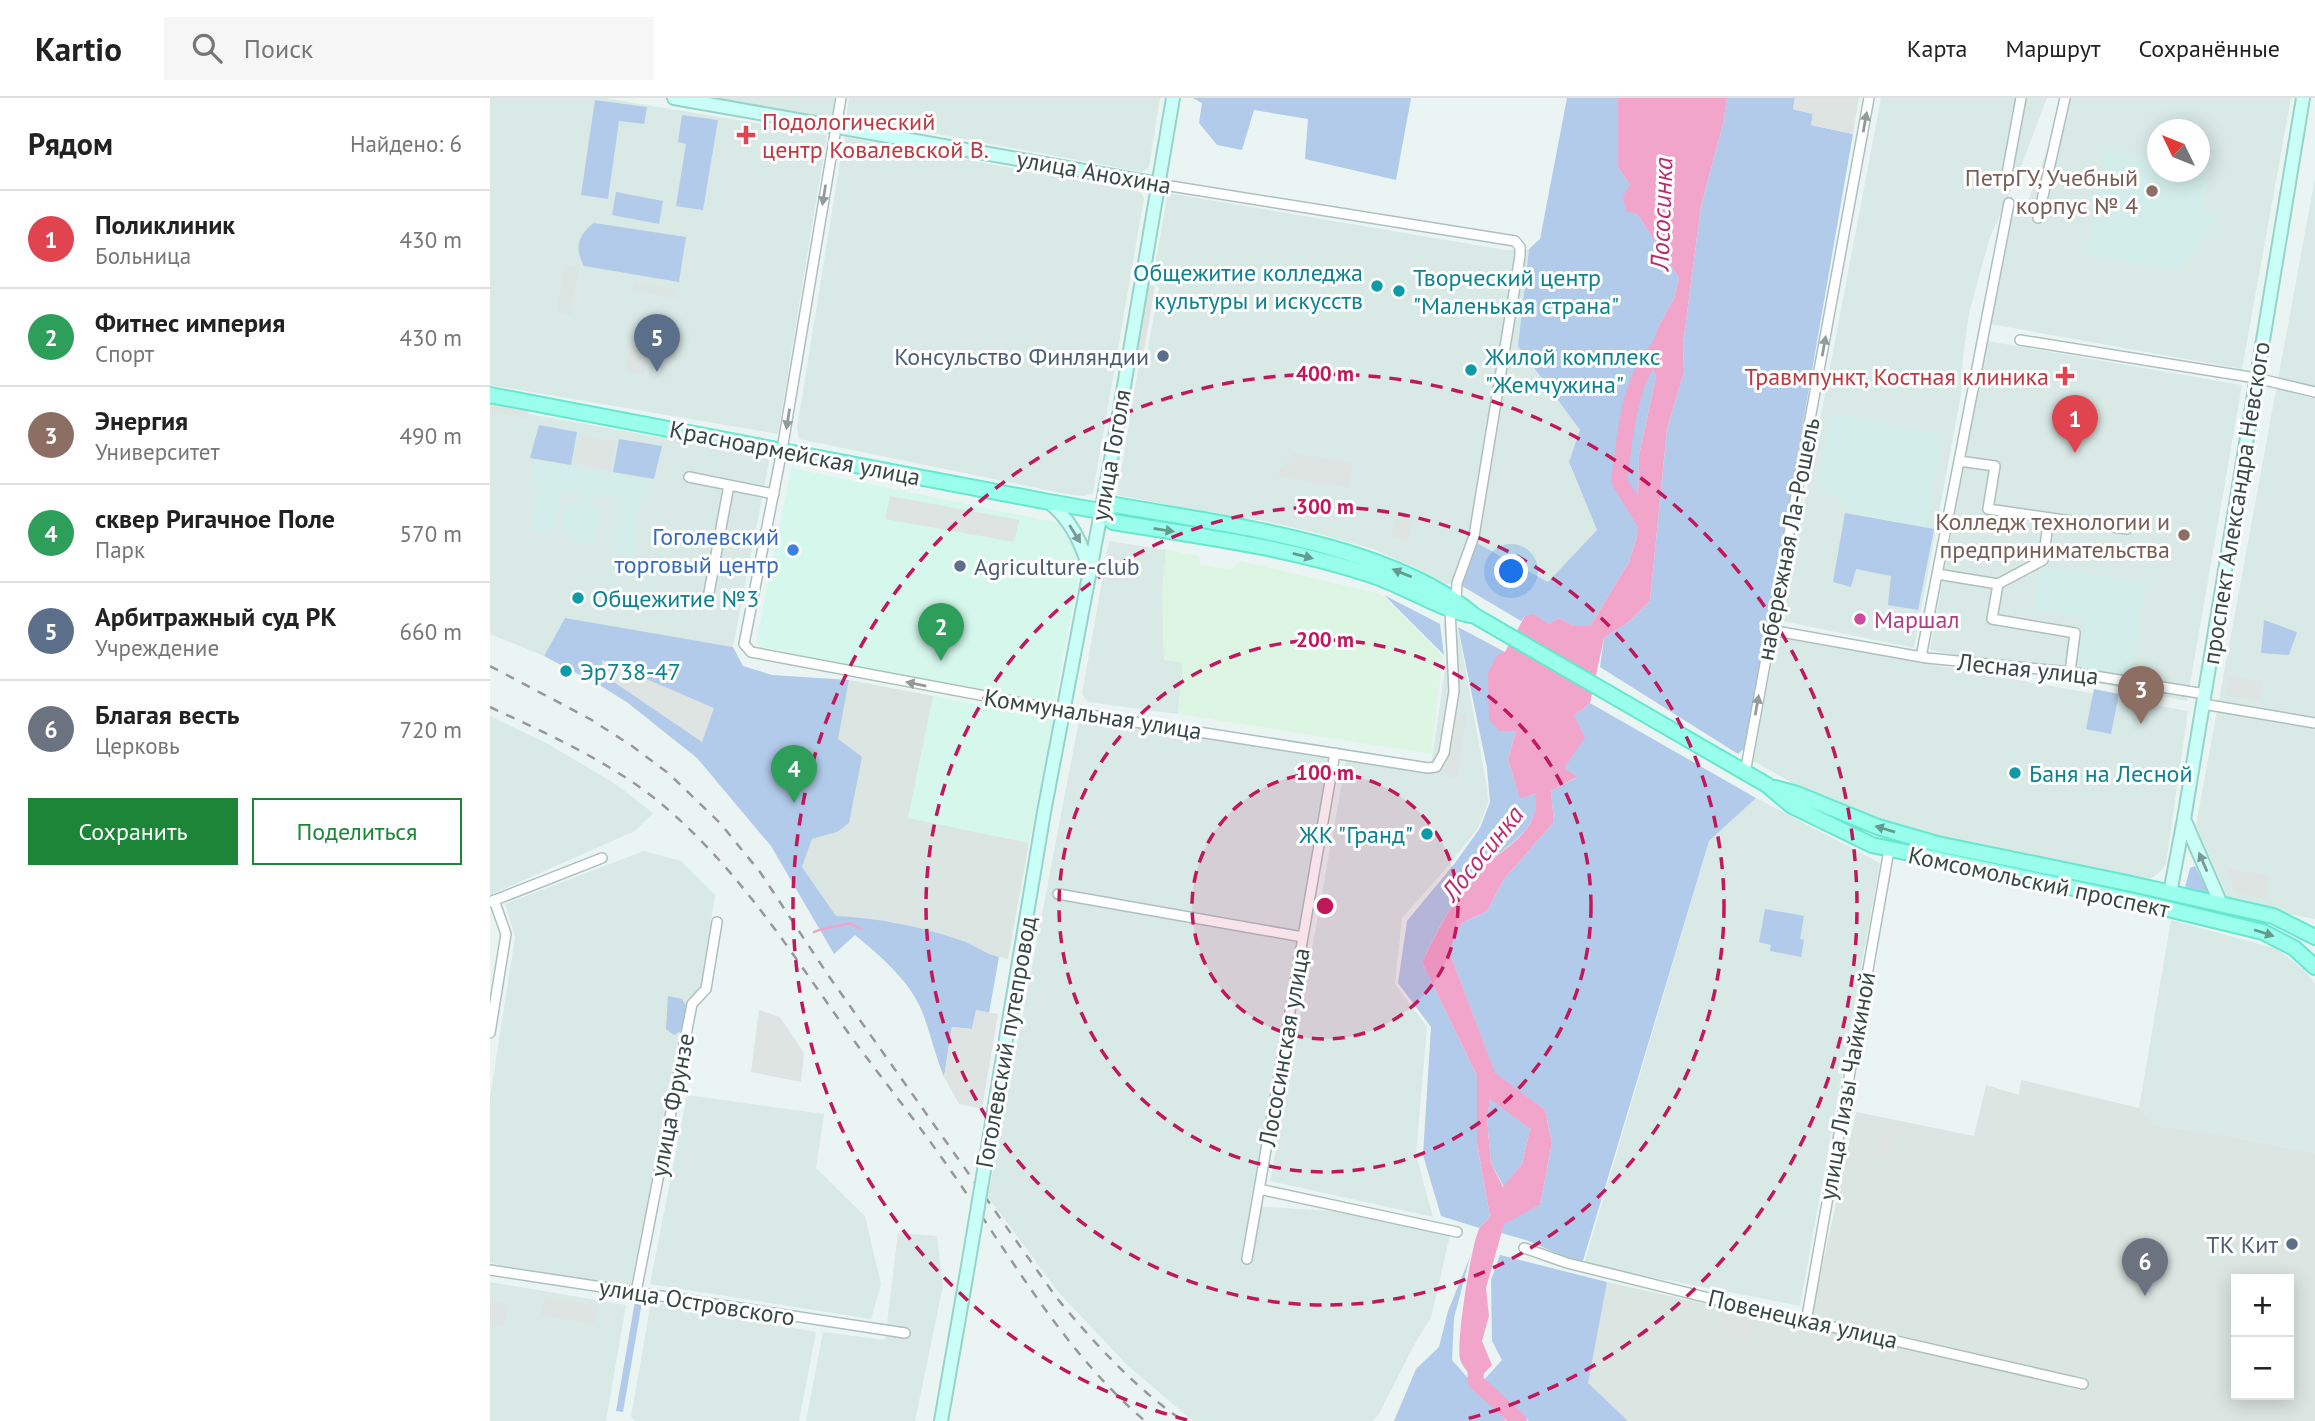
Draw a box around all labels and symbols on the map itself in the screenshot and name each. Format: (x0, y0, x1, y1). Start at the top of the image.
place label: Подологический центр Ковалевской В. (762, 106, 989, 165)
one-way arrow (1860, 111, 1871, 133)
north arrow (2147, 119, 2210, 182)
marker: Подологический центр Ковалевской В. (736, 125, 756, 145)
street label: улица Анохина (1014, 143, 1174, 201)
water label: Лососинка (1642, 156, 1679, 273)
place label: ПетрГУ, Учебный корпус № 4 (1965, 162, 2138, 221)
marker: ПетрГУ, Учебный корпус № 4 (2144, 183, 2160, 199)
one-way arrow (819, 184, 830, 206)
place label: Общежитие колледжа культуры и искусств (1133, 257, 1363, 316)
place label: Творческий центр "Маленькая страна" (1413, 262, 1619, 321)
marker: Общежитие колледжа культуры и искусств (1369, 278, 1385, 294)
marker: Творческий центр "Маленькая страна" (1391, 283, 1407, 299)
pin: 5 (634, 314, 680, 372)
one-way arrow (1819, 335, 1830, 357)
street label: проспект Александра Невского (2195, 339, 2277, 667)
place label: Консульство Финляндии (894, 341, 1149, 372)
place label: Жилой комплекс "Жемчужина" (1484, 341, 1661, 400)
marker: Консульство Финляндии (1155, 348, 1171, 364)
text: 400 m (1296, 360, 1354, 387)
place label: Травмпункт, Костная клиника (1744, 361, 2049, 392)
marker: Жилой комплекс "Жемчужина" (1463, 362, 1479, 378)
marker: Травмпункт, Костная клиника (2055, 366, 2075, 386)
street label: улица Гоголя (1084, 387, 1138, 523)
pin: 1 (2052, 395, 2098, 453)
one-way arrow (782, 408, 793, 430)
street label: Красноармейская улица (667, 413, 923, 493)
street label: набережная Ла-Рошель (1749, 415, 1827, 663)
text: 300 m (1296, 493, 1354, 520)
place label: Колледж технологии и предпринимательства (1935, 506, 2170, 565)
place label: Гоголевский торговый центр (614, 521, 779, 580)
one-way arrow (1069, 524, 1082, 543)
one-way arrow (1153, 525, 1175, 536)
marker: Колледж технологии и предпринимательства (2176, 527, 2192, 543)
marker: Гоголевский торговый центр (785, 542, 801, 558)
place label: Agriculture-club (974, 551, 1140, 582)
one-way arrow (1292, 551, 1314, 562)
your location (1494, 554, 1528, 588)
marker: Agriculture-club (952, 558, 968, 574)
one-way arrow (1391, 567, 1412, 578)
place label: Общежитие №3 (592, 583, 759, 614)
marker: Общежитие №3 (570, 590, 586, 606)
pin: 2 (918, 603, 964, 661)
place label: Маршал (1874, 604, 1960, 635)
marker: Маршал (1852, 611, 1868, 627)
text: 200 m (1296, 626, 1354, 653)
street label: Лесная улица (1955, 646, 2100, 692)
place label: Эр738-47 (580, 656, 681, 687)
marker: Эр738-47 (558, 663, 574, 679)
pin: 3 (2118, 666, 2164, 724)
one-way arrow (905, 678, 927, 689)
street label: Коммунальная улица (982, 681, 1204, 747)
one-way arrow (1752, 694, 1763, 716)
pin: 4 (771, 745, 817, 803)
place label: Баня на Лесной (2029, 758, 2193, 789)
text: 100 m (1296, 759, 1354, 786)
marker: Баня на Лесной (2007, 765, 2023, 781)
water label: Лососинка (1432, 798, 1531, 909)
place label: ЖК "Гранд" (1298, 819, 1413, 850)
one-way arrow (1874, 823, 1895, 833)
marker: ЖК "Гранд" (1419, 826, 1435, 842)
street label: Комсомольский проспект (1906, 839, 2173, 925)
one-way arrow (2197, 851, 2208, 872)
centre of rings (1313, 894, 1337, 918)
street label: Гоголевский путепровод (969, 914, 1043, 1170)
one-way arrow (2254, 929, 2275, 939)
street label: Лососинская улица (1251, 945, 1317, 1150)
street label: улица Лизы Чайкиной (1812, 969, 1882, 1203)
street label: улица Фрунзе (643, 1030, 701, 1180)
place label: ТК Кит (2206, 1229, 2278, 1260)
marker: ТК Кит (2284, 1236, 2300, 1252)
pin: 6 (2122, 1238, 2168, 1296)
street label: улица Островского (597, 1271, 797, 1333)
street label: Повенецкая улица (1705, 1282, 1901, 1356)

